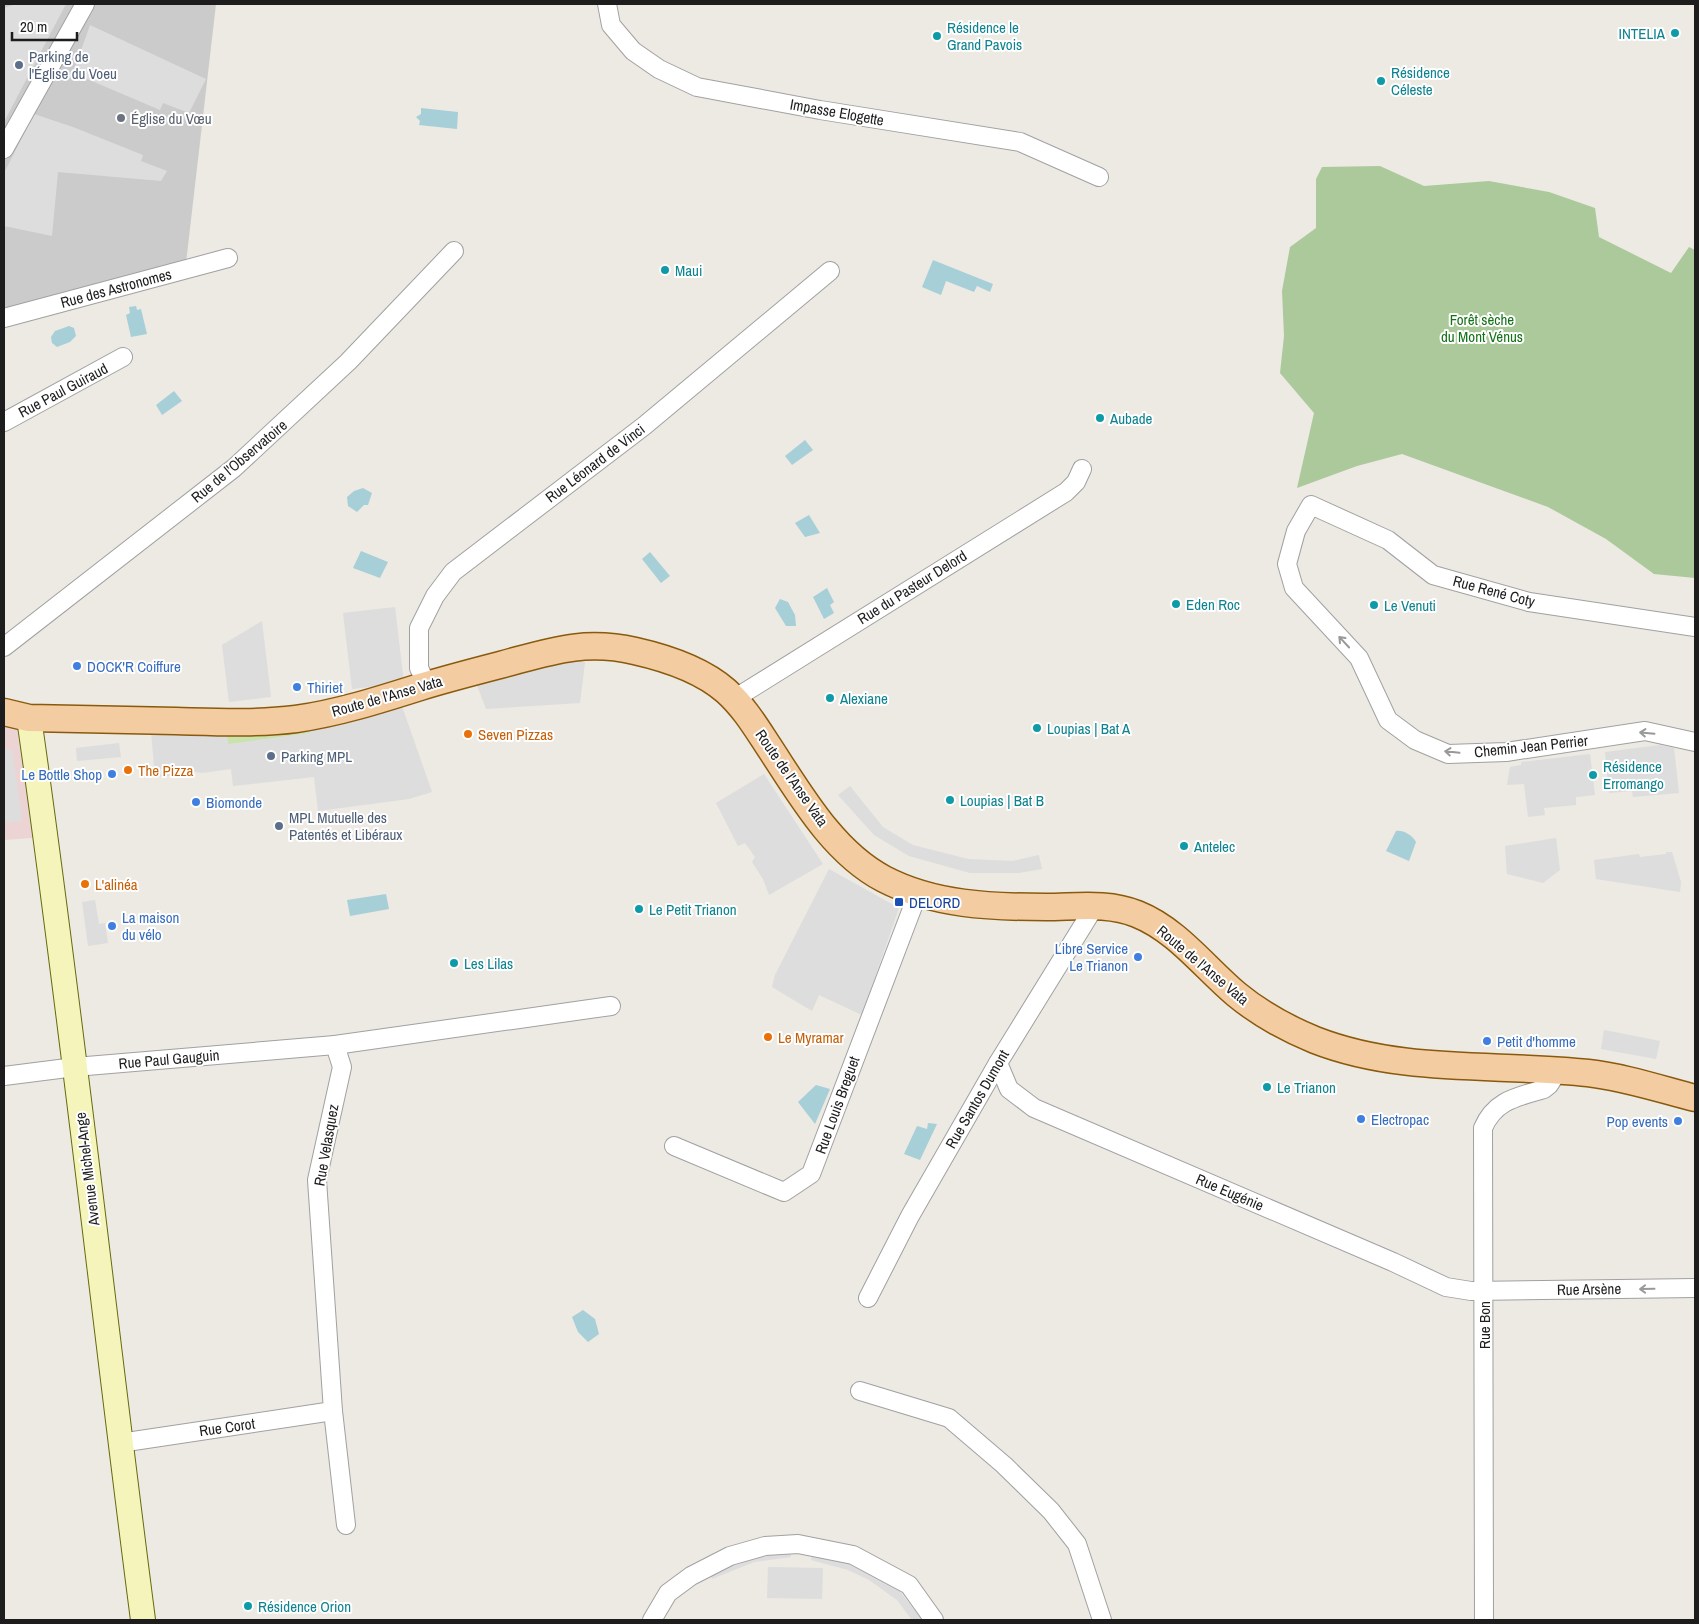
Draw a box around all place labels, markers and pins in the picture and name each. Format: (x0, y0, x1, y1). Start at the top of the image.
place label: Résidence le Grand Pavois (947, 17, 1022, 55)
place label: INTELIA (1619, 23, 1666, 44)
marker: INTELIA (1669, 27, 1681, 39)
marker: Résidence le Grand Pavois (931, 30, 943, 42)
place label: Parking de l'Église du Voeu (29, 46, 117, 84)
marker: Parking de l'Église du Voeu (13, 59, 25, 71)
place label: Résidence Céleste (1391, 62, 1450, 100)
marker: Résidence Céleste (1375, 75, 1387, 87)
place label: Église du Vœu (131, 108, 212, 129)
marker: Église du Vœu (115, 112, 127, 124)
place label: Maui (675, 260, 702, 281)
marker: Maui (659, 264, 671, 276)
place label: Aubade (1109, 408, 1153, 429)
marker: Aubade (1094, 412, 1106, 424)
place label: Eden Roc (1186, 594, 1240, 615)
place label: Le Venuti (1384, 595, 1436, 616)
marker: Eden Roc (1170, 598, 1182, 610)
marker: Le Venuti (1368, 599, 1380, 611)
place label: DOCK'R Coiffure (87, 656, 181, 677)
marker: DOCK'R Coiffure (71, 660, 83, 672)
place label: Thiriet (307, 677, 343, 698)
marker: Thiriet (291, 681, 303, 693)
place label: Alexiane (839, 688, 888, 709)
marker: Alexiane (824, 692, 836, 704)
place label: Loupias | Bat A (1047, 718, 1131, 739)
marker: Loupias | Bat A (1031, 722, 1043, 734)
place label: Seven Pizzas (478, 724, 553, 745)
marker: Seven Pizzas (462, 728, 474, 740)
place label: Parking MPL (281, 746, 352, 767)
marker: Parking MPL (265, 750, 277, 762)
place label: Résidence Erromango (1603, 756, 1664, 794)
place label: The Pizza (138, 760, 194, 781)
place label: Le Bottle Shop (21, 764, 102, 785)
marker: The Pizza (122, 764, 134, 776)
marker: Le Bottle Shop (106, 768, 118, 780)
marker: Résidence Erromango (1587, 769, 1599, 781)
place label: Loupias | Bat B (960, 790, 1044, 811)
place label: Biomonde (206, 792, 262, 813)
marker: Loupias | Bat B (944, 794, 956, 806)
marker: Biomonde (190, 796, 202, 808)
place label: MPL Mutuelle des Patentés et Libéraux (289, 807, 403, 845)
marker: MPL Mutuelle des Patentés et Libéraux (273, 820, 285, 832)
place label: Antelec (1193, 836, 1235, 857)
marker: Antelec (1178, 840, 1190, 852)
place label: L'alinéa (95, 874, 138, 895)
marker: L'alinéa (79, 878, 91, 890)
place label: DELORD (909, 892, 960, 913)
marker: DELORD (893, 896, 905, 908)
place label: Le Petit Trianon (649, 899, 737, 920)
marker: Le Petit Trianon (633, 903, 645, 915)
place label: La maison du vélo (122, 907, 179, 945)
marker: La maison du vélo (106, 920, 118, 932)
place label: Libre Service Le Trianon (1055, 938, 1128, 976)
marker: Libre Service Le Trianon (1132, 951, 1144, 963)
place label: Les Lilas (464, 953, 513, 974)
marker: Les Lilas (448, 957, 460, 969)
place label: Le Myramar (778, 1027, 844, 1048)
marker: Le Myramar (762, 1031, 774, 1043)
place label: Petit d'homme (1497, 1031, 1576, 1052)
marker: Petit d'homme (1481, 1035, 1493, 1047)
place label: Le Trianon (1277, 1077, 1336, 1098)
marker: Le Trianon (1261, 1081, 1273, 1093)
place label: Electropac (1371, 1109, 1429, 1130)
place label: Pop events (1606, 1111, 1668, 1132)
marker: Electropac (1355, 1113, 1367, 1125)
marker: Pop events (1672, 1115, 1684, 1127)
place label: Résidence Orion (258, 1596, 351, 1617)
marker: Résidence Orion (242, 1600, 254, 1612)

